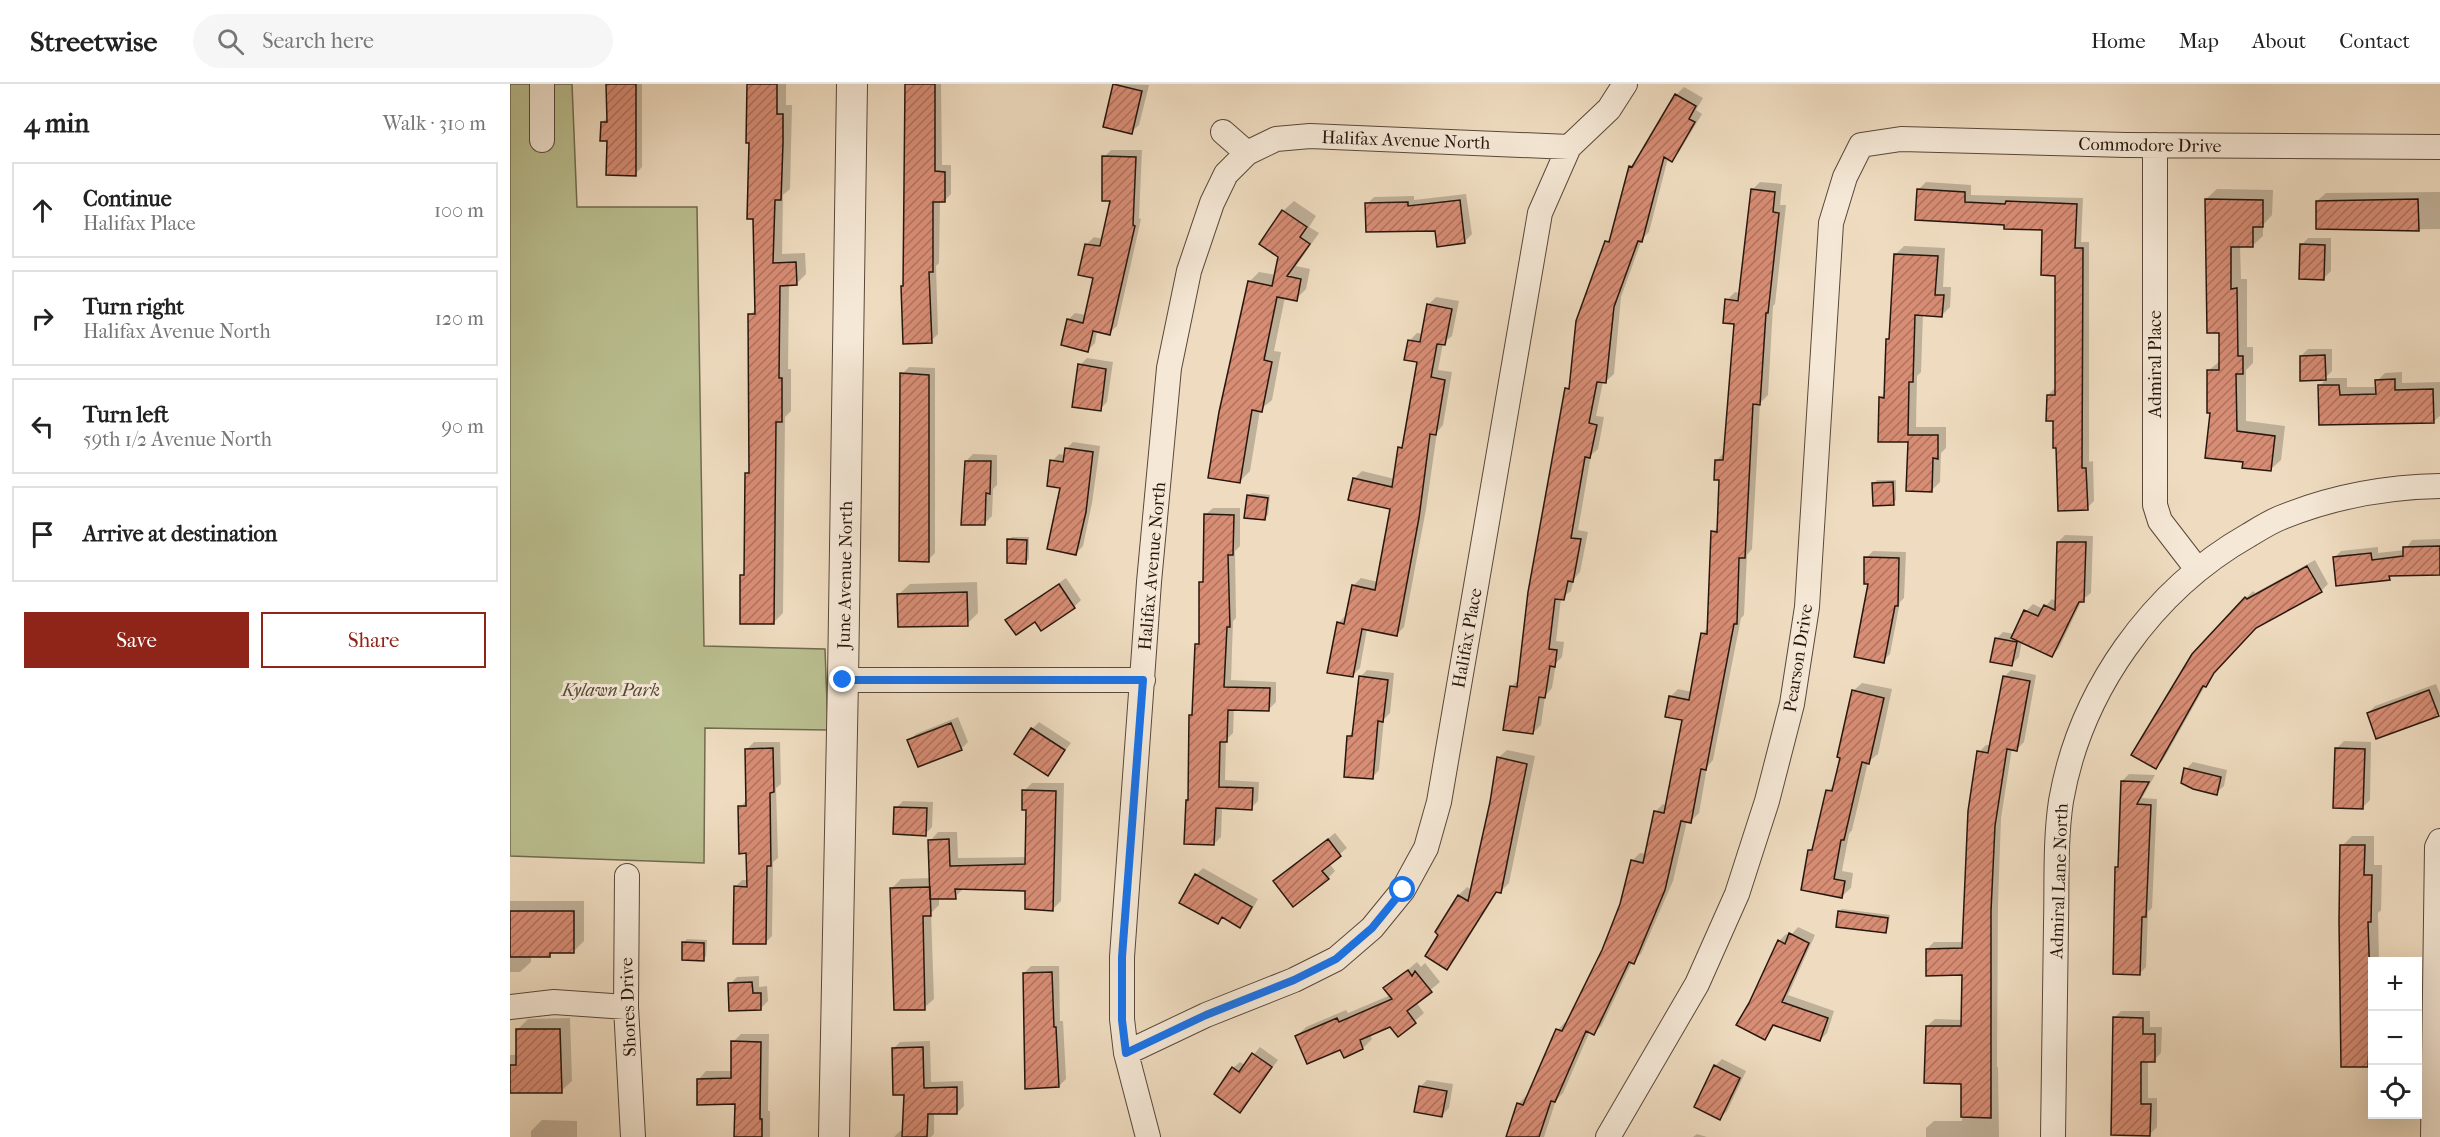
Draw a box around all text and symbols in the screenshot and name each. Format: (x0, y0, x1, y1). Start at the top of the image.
search box (193, 14, 613, 68)
text: Streetwise (30, 25, 157, 58)
icon: search (214, 25, 247, 58)
text: Search here (262, 28, 374, 54)
text: Home (2091, 29, 2146, 53)
text: Map (2179, 29, 2219, 53)
text: About (2252, 29, 2306, 53)
text: Contact (2339, 29, 2410, 53)
text: 4 min (24, 108, 89, 139)
text: Walk · 310 m (383, 112, 486, 135)
street label: Halifax Avenue North (1321, 127, 1491, 154)
street label: Commodore Drive (2078, 134, 2222, 157)
text: Continue (83, 186, 172, 212)
icon: ahead (26, 194, 59, 227)
text: 100 m (434, 199, 484, 222)
text: Halifax Place (83, 212, 196, 235)
text: Turn right (83, 294, 184, 320)
icon: right (26, 302, 59, 335)
text: 120 m (435, 307, 484, 330)
street label: Admiral Place (2145, 310, 2166, 419)
text: Halifax Avenue North (83, 320, 271, 343)
text: Turn left (83, 402, 169, 428)
icon: left (26, 410, 59, 443)
text: 90 m (442, 415, 484, 438)
text: 59th 1/2 Avenue North (83, 428, 272, 451)
street label: Halifax Avenue North (1135, 481, 1170, 651)
street label: June Avenue North (834, 501, 857, 651)
icon: arrive (26, 518, 59, 551)
text: Arrive at destination (83, 521, 277, 547)
street label: Halifax Place (1448, 586, 1487, 690)
street label: Pearson Drive (1780, 602, 1817, 714)
button: Save (24, 612, 249, 668)
button: Share (261, 612, 486, 668)
route end (829, 666, 855, 692)
park label: Kylawn Park (560, 680, 660, 701)
street label: Admiral Lane North (2046, 803, 2073, 960)
route start (1389, 876, 1415, 902)
street label: Shores Drive (616, 957, 641, 1057)
map controls (2368, 957, 2422, 1119)
button: + (2368, 957, 2422, 1011)
button: − (2368, 1011, 2422, 1065)
button: locate (2368, 1065, 2422, 1119)

